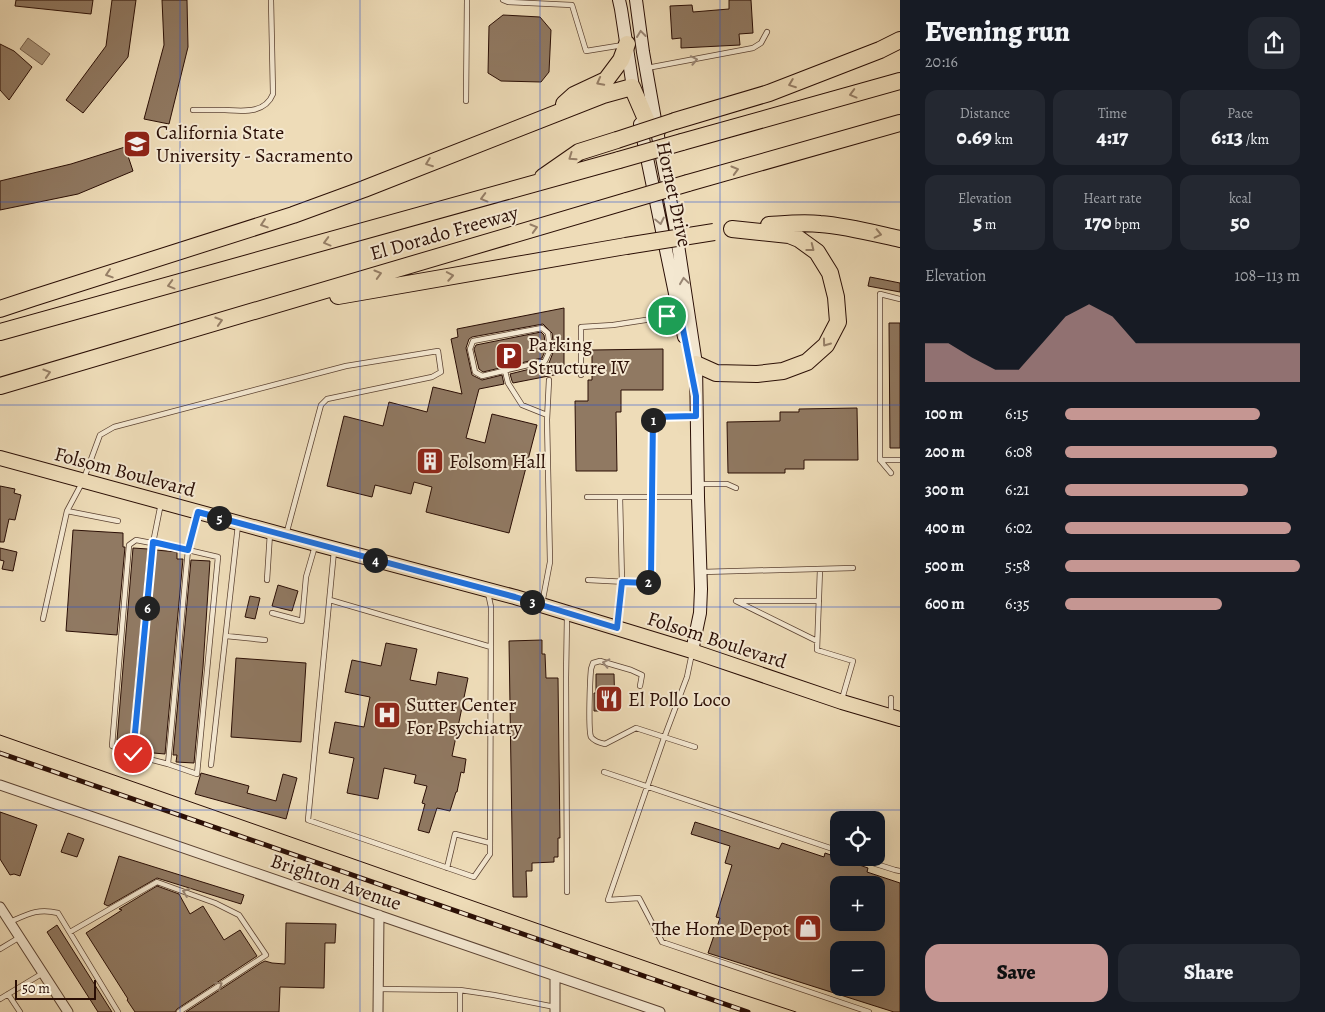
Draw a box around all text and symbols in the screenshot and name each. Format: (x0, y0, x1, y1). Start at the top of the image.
text: Evening run (925, 13, 1070, 51)
button: share (1248, 17, 1300, 69)
one-way arrow (636, 30, 647, 38)
text: 20:16 (925, 51, 958, 73)
one-way arrow (689, 55, 698, 65)
one-way arrow (596, 76, 605, 86)
one-way arrow (788, 78, 796, 88)
one-way arrow (849, 89, 858, 99)
text: Distance (960, 104, 1010, 123)
text: Time (1098, 104, 1127, 123)
text: Pace (1227, 104, 1253, 123)
place label: California State University - Sacramento (156, 119, 353, 169)
text: 0.69 (956, 123, 992, 151)
text: 4:17 (1097, 123, 1128, 151)
text: 6:13 (1211, 123, 1243, 151)
school or university icon: California State University - Sacramento (122, 129, 152, 159)
text: km (992, 130, 1013, 149)
text: /km (1243, 130, 1269, 149)
street label: Hornet Drive (650, 139, 698, 250)
one-way arrow (568, 151, 577, 160)
one-way arrow (426, 158, 434, 168)
one-way arrow (731, 165, 739, 175)
text: Elevation (958, 189, 1012, 208)
text: Heart rate (1083, 189, 1142, 208)
text: kcal (1229, 189, 1251, 208)
one-way arrow (480, 193, 488, 203)
street label: El Dorado Freeway (367, 199, 522, 267)
text: 5 (973, 208, 982, 236)
text: 170 (1085, 208, 1112, 236)
text: 50 (1231, 208, 1250, 236)
text: m (982, 215, 997, 234)
text: bpm (1112, 215, 1140, 234)
one-way arrow (654, 216, 665, 225)
one-way arrow (260, 219, 268, 229)
one-way arrow (529, 224, 537, 234)
one-way arrow (873, 228, 882, 239)
one-way arrow (324, 236, 332, 246)
one-way arrow (806, 243, 815, 252)
text: Elevation (925, 265, 986, 287)
text: 108–113 m (1234, 265, 1300, 287)
one-way arrow (105, 268, 113, 278)
one-way arrow (373, 270, 382, 280)
one-way arrow (446, 272, 454, 282)
one-way arrow (679, 277, 689, 286)
one-way arrow (167, 279, 175, 289)
pin (646, 295, 688, 337)
icon: arrive (653, 302, 681, 330)
one-way arrow (215, 317, 223, 327)
place label: Parking Structure IV (528, 331, 630, 381)
one-way arrow (823, 337, 832, 347)
parking icon: Parking Structure IV (494, 341, 524, 371)
one-way arrow (42, 368, 50, 378)
text: 100 m (925, 403, 963, 425)
text: 6:15 (1005, 403, 1029, 425)
pin: 1 (640, 408, 666, 432)
text: 1 (651, 411, 656, 430)
street label: Folsom Boulevard (51, 440, 199, 504)
text: 200 m (925, 441, 965, 463)
text: 6:08 (1005, 441, 1033, 463)
building icon: Folsom Hall (415, 446, 445, 476)
place label: Folsom Hall (449, 448, 546, 475)
text: 300 m (925, 479, 964, 501)
text: 6:21 (1005, 479, 1029, 501)
pin: 5 (206, 506, 232, 530)
text: 5 (217, 509, 222, 528)
text: 400 m (925, 517, 965, 539)
text: 6:02 (1005, 517, 1032, 539)
pin: 4 (362, 548, 388, 572)
text: 4 (372, 551, 379, 570)
text: 500 m (925, 555, 964, 577)
text: 5:58 (1005, 555, 1030, 577)
pin: 2 (636, 570, 660, 594)
text: 2 (645, 573, 652, 592)
pin: 3 (520, 590, 544, 614)
text: 3 (529, 593, 536, 612)
text: 600 m (925, 593, 965, 615)
text: 6:35 (1005, 593, 1030, 615)
pin: 6 (134, 596, 160, 620)
text: 6 (144, 599, 151, 618)
street label: Folsom Boulevard (644, 605, 790, 675)
one-way arrow (602, 658, 611, 669)
restaurant icon: El Pollo Loco (594, 684, 624, 714)
place label: El Pollo Loco (628, 686, 731, 713)
place label: Sutter Center For Psychiatry (406, 691, 523, 741)
hospital icon: Sutter Center For Psychiatry (372, 700, 402, 730)
pin (112, 733, 154, 775)
icon: check (119, 740, 147, 768)
map controls (830, 811, 885, 996)
button: locate (830, 811, 885, 866)
street label: Brighton Avenue (267, 847, 405, 917)
button: + (830, 876, 885, 931)
one-way arrow (182, 888, 190, 898)
shop icon: The Home Depot (793, 913, 823, 943)
place label: The Home Depot (652, 915, 789, 942)
button: − (830, 941, 885, 996)
button: Save (925, 944, 1108, 1002)
button: Share (1118, 944, 1300, 1002)
scale bar (15, 977, 96, 1000)
text: 50 m (22, 979, 50, 998)
one-way arrow (214, 982, 223, 992)

